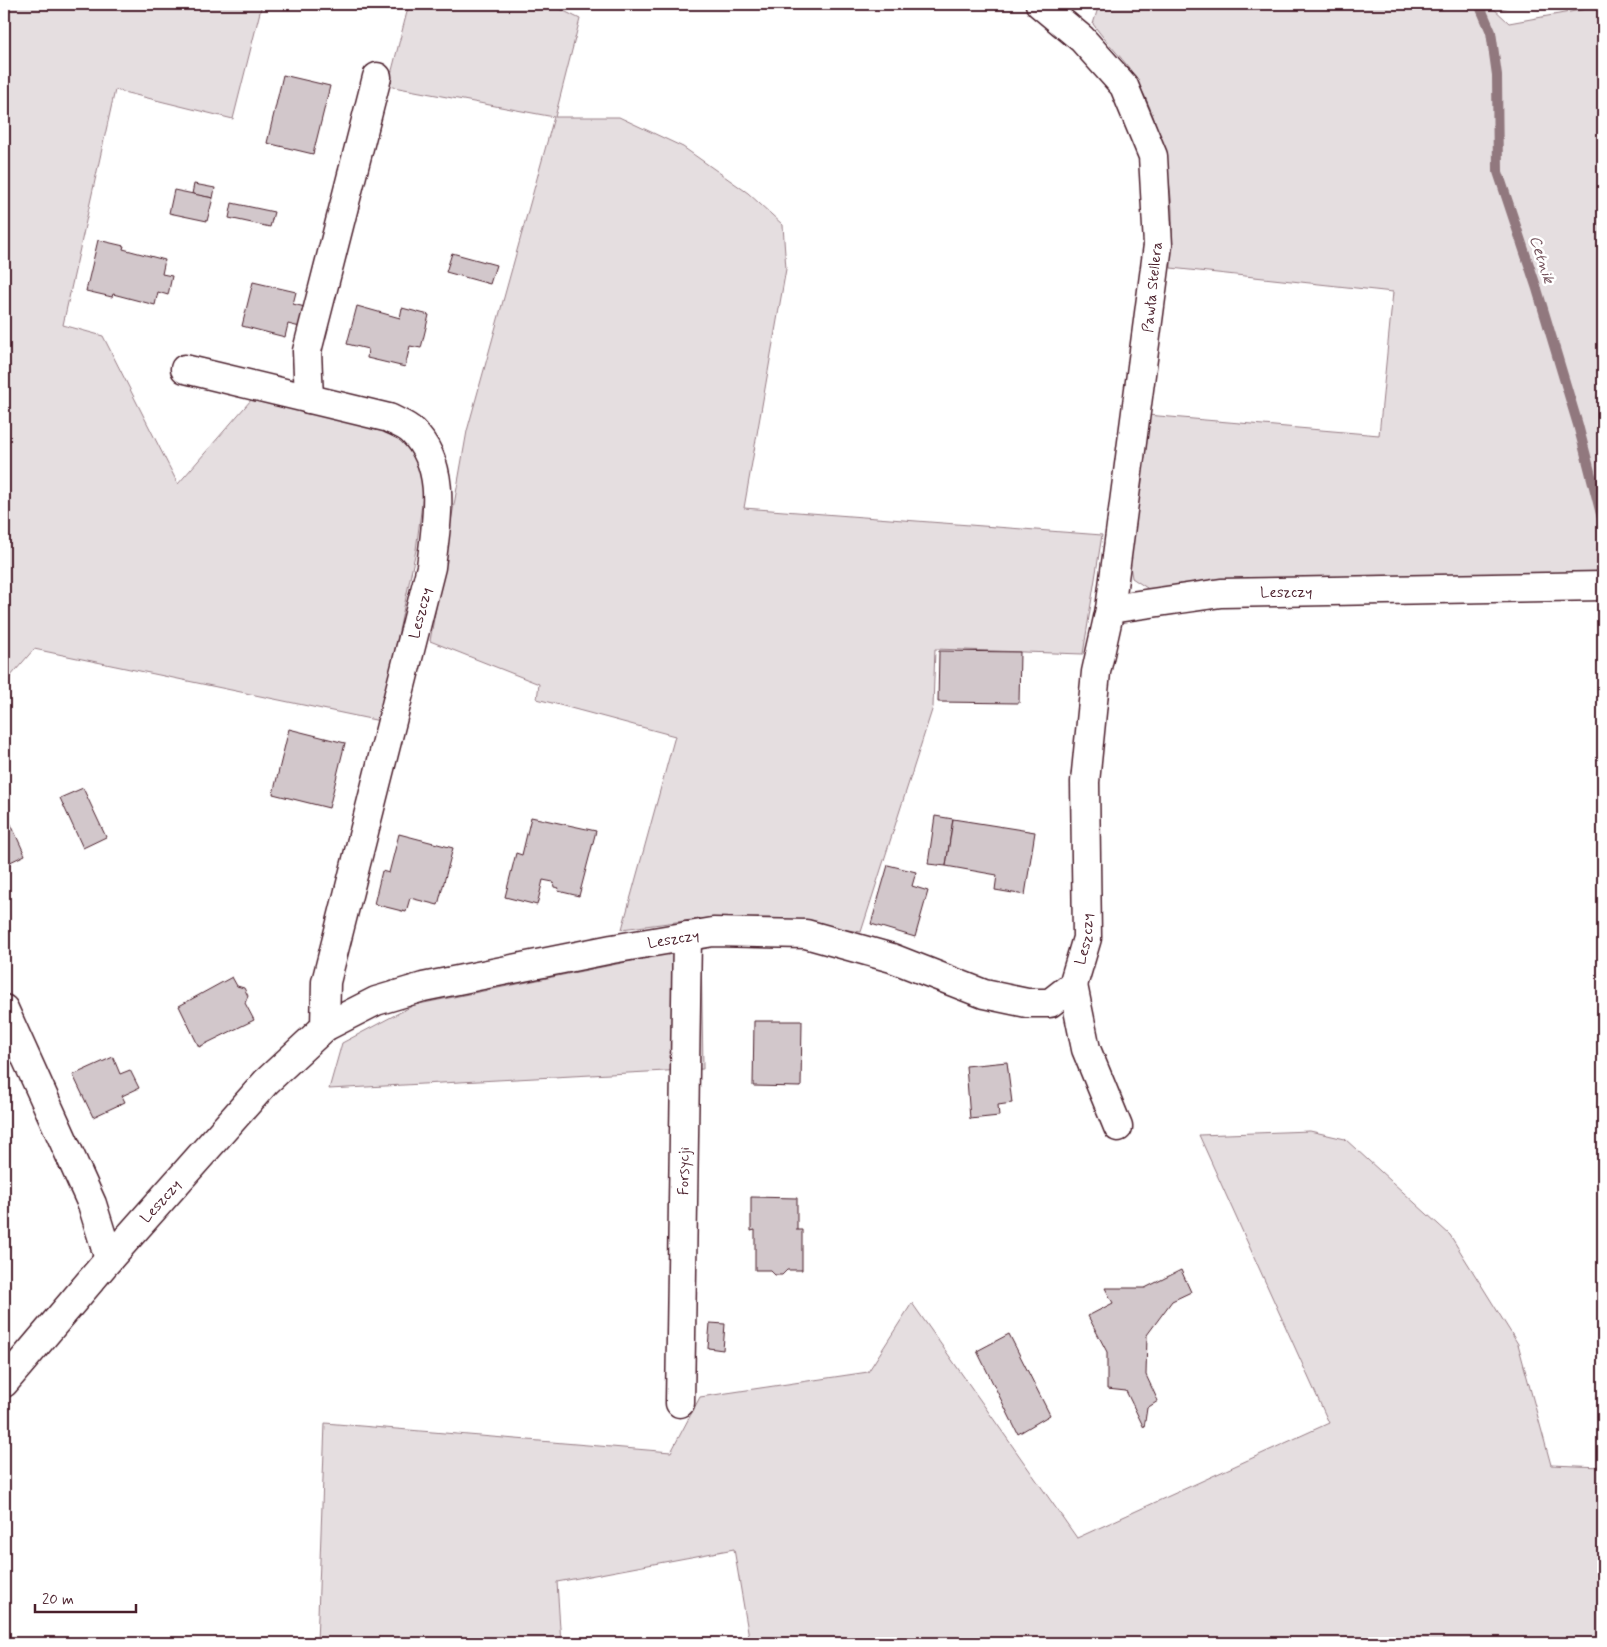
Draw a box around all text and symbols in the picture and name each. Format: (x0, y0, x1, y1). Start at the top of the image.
water label: Cetnik (1524, 233, 1559, 287)
street label: Pawła Stellera (1138, 240, 1168, 334)
street label: Leszczy (1260, 582, 1313, 603)
street label: Leszczy (405, 585, 437, 641)
street label: Leszczy (1071, 913, 1099, 968)
street label: Leszczy (646, 925, 701, 954)
street label: Forsycji (674, 1147, 695, 1195)
street label: Leszczy (136, 1175, 186, 1228)
scale bar (35, 1582, 136, 1614)
text: 20 m (42, 1590, 74, 1610)

